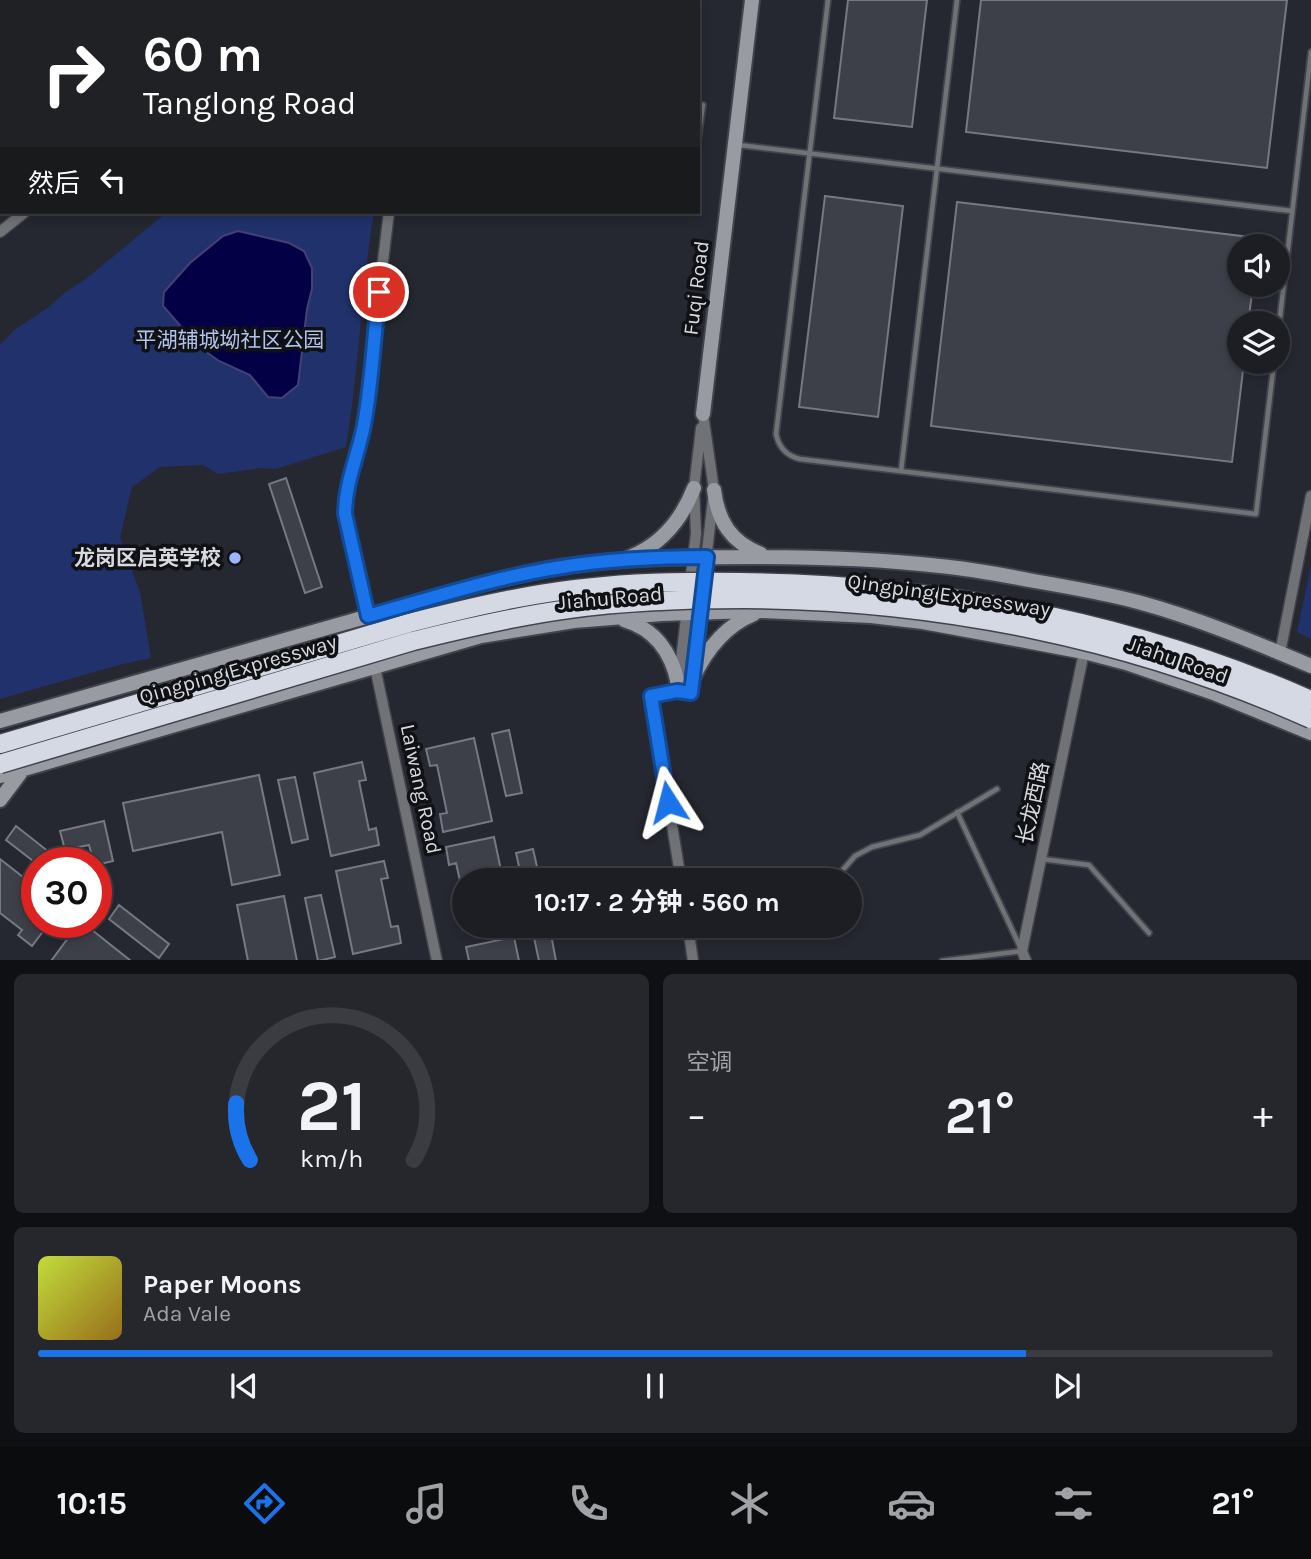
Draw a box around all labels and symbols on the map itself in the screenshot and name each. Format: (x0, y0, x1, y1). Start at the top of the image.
street label: Fuqi Road (678, 239, 714, 337)
pin (349, 262, 409, 322)
park label: 平湖辅城坳社区公园 (136, 328, 325, 352)
place label: 龙岗区启英学校 (74, 546, 221, 570)
marker: 龙岗区启英学校 (227, 550, 243, 566)
street label: Qingping Expressway (846, 569, 1052, 621)
street label: Jiahu Road (557, 581, 663, 615)
street label: Qingping Expressway (136, 629, 340, 709)
street label: Jiahu Road (1124, 632, 1232, 688)
street label: Laiwang Road (396, 722, 446, 856)
street label: 长龙西路 (1013, 759, 1053, 847)
position arrow (631, 765, 705, 839)
speed limit sign: 30 (21, 847, 112, 938)

